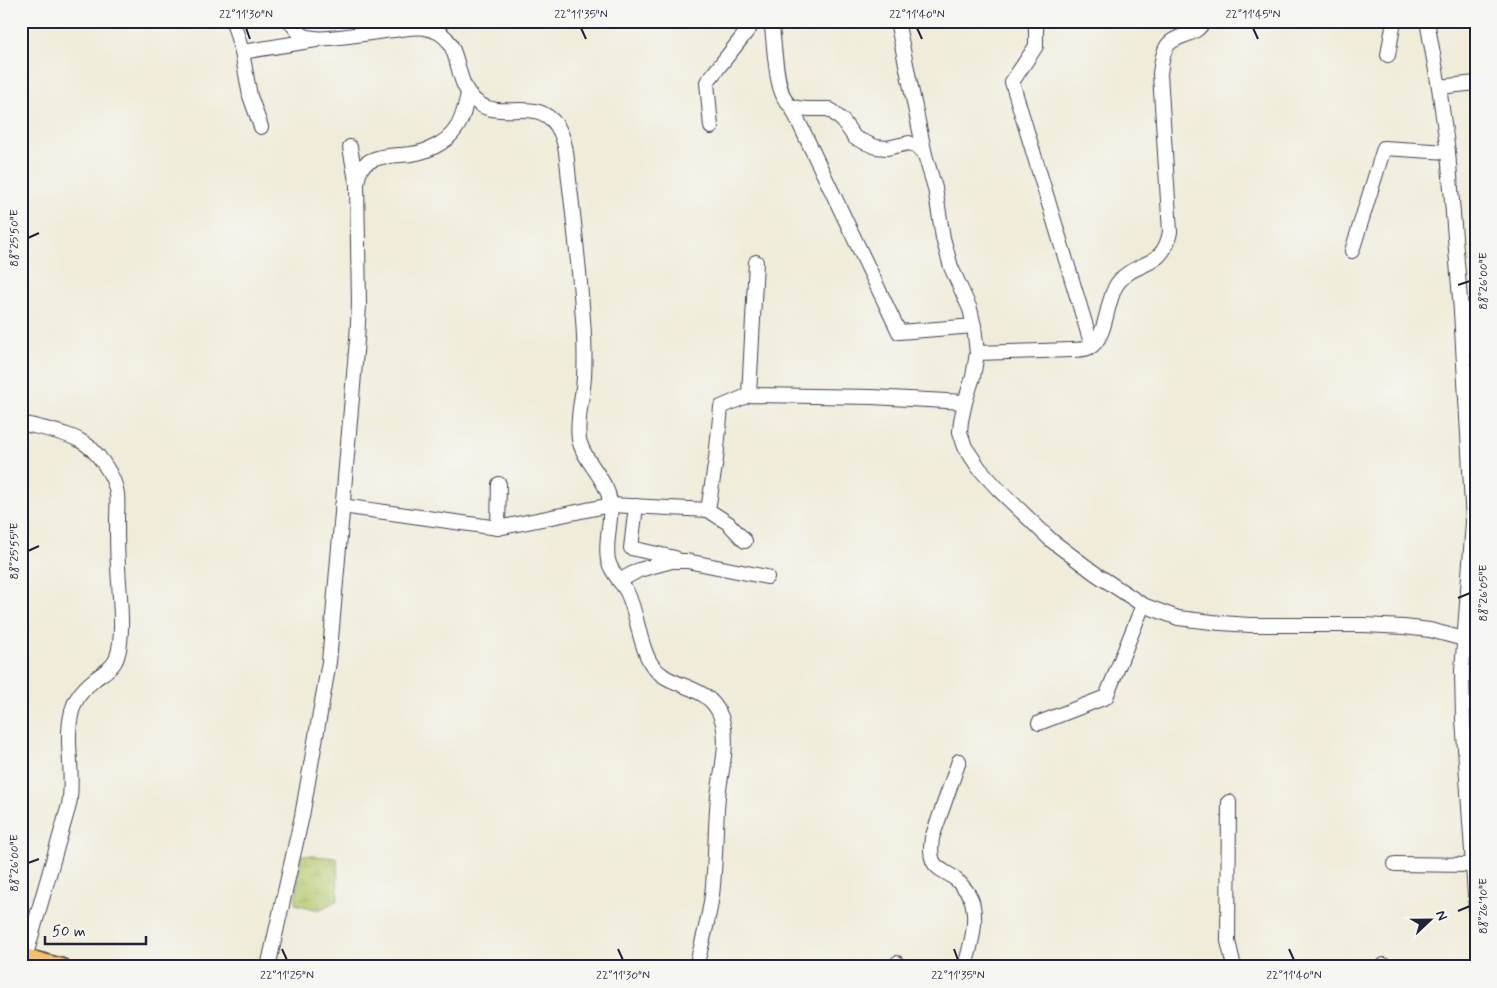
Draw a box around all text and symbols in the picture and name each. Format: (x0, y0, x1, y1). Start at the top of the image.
text: 22°11'30"N (219, 7, 273, 23)
text: 22°11'35"N (554, 7, 608, 23)
text: 22°11'40"N (889, 7, 945, 23)
text: 22°11'45"N (1225, 7, 1281, 23)
text: 88°25'50"E (7, 209, 23, 267)
text: 88°26'00"E (1476, 252, 1492, 310)
text: 88°25'55"E (7, 522, 23, 580)
text: 88°26'05"E (1476, 565, 1492, 621)
text: 88°26'00"E (7, 834, 23, 892)
text: 88°26'10"E (1476, 878, 1492, 934)
north arrow (1404, 896, 1454, 946)
text: N (1431, 908, 1451, 923)
scale bar (45, 913, 146, 945)
text: 50 m (52, 922, 86, 942)
text: 22°11'25"N (260, 968, 314, 984)
text: 22°11'30"N (596, 968, 650, 984)
text: 22°11'35"N (931, 968, 985, 984)
text: 22°11'40"N (1266, 968, 1322, 984)

